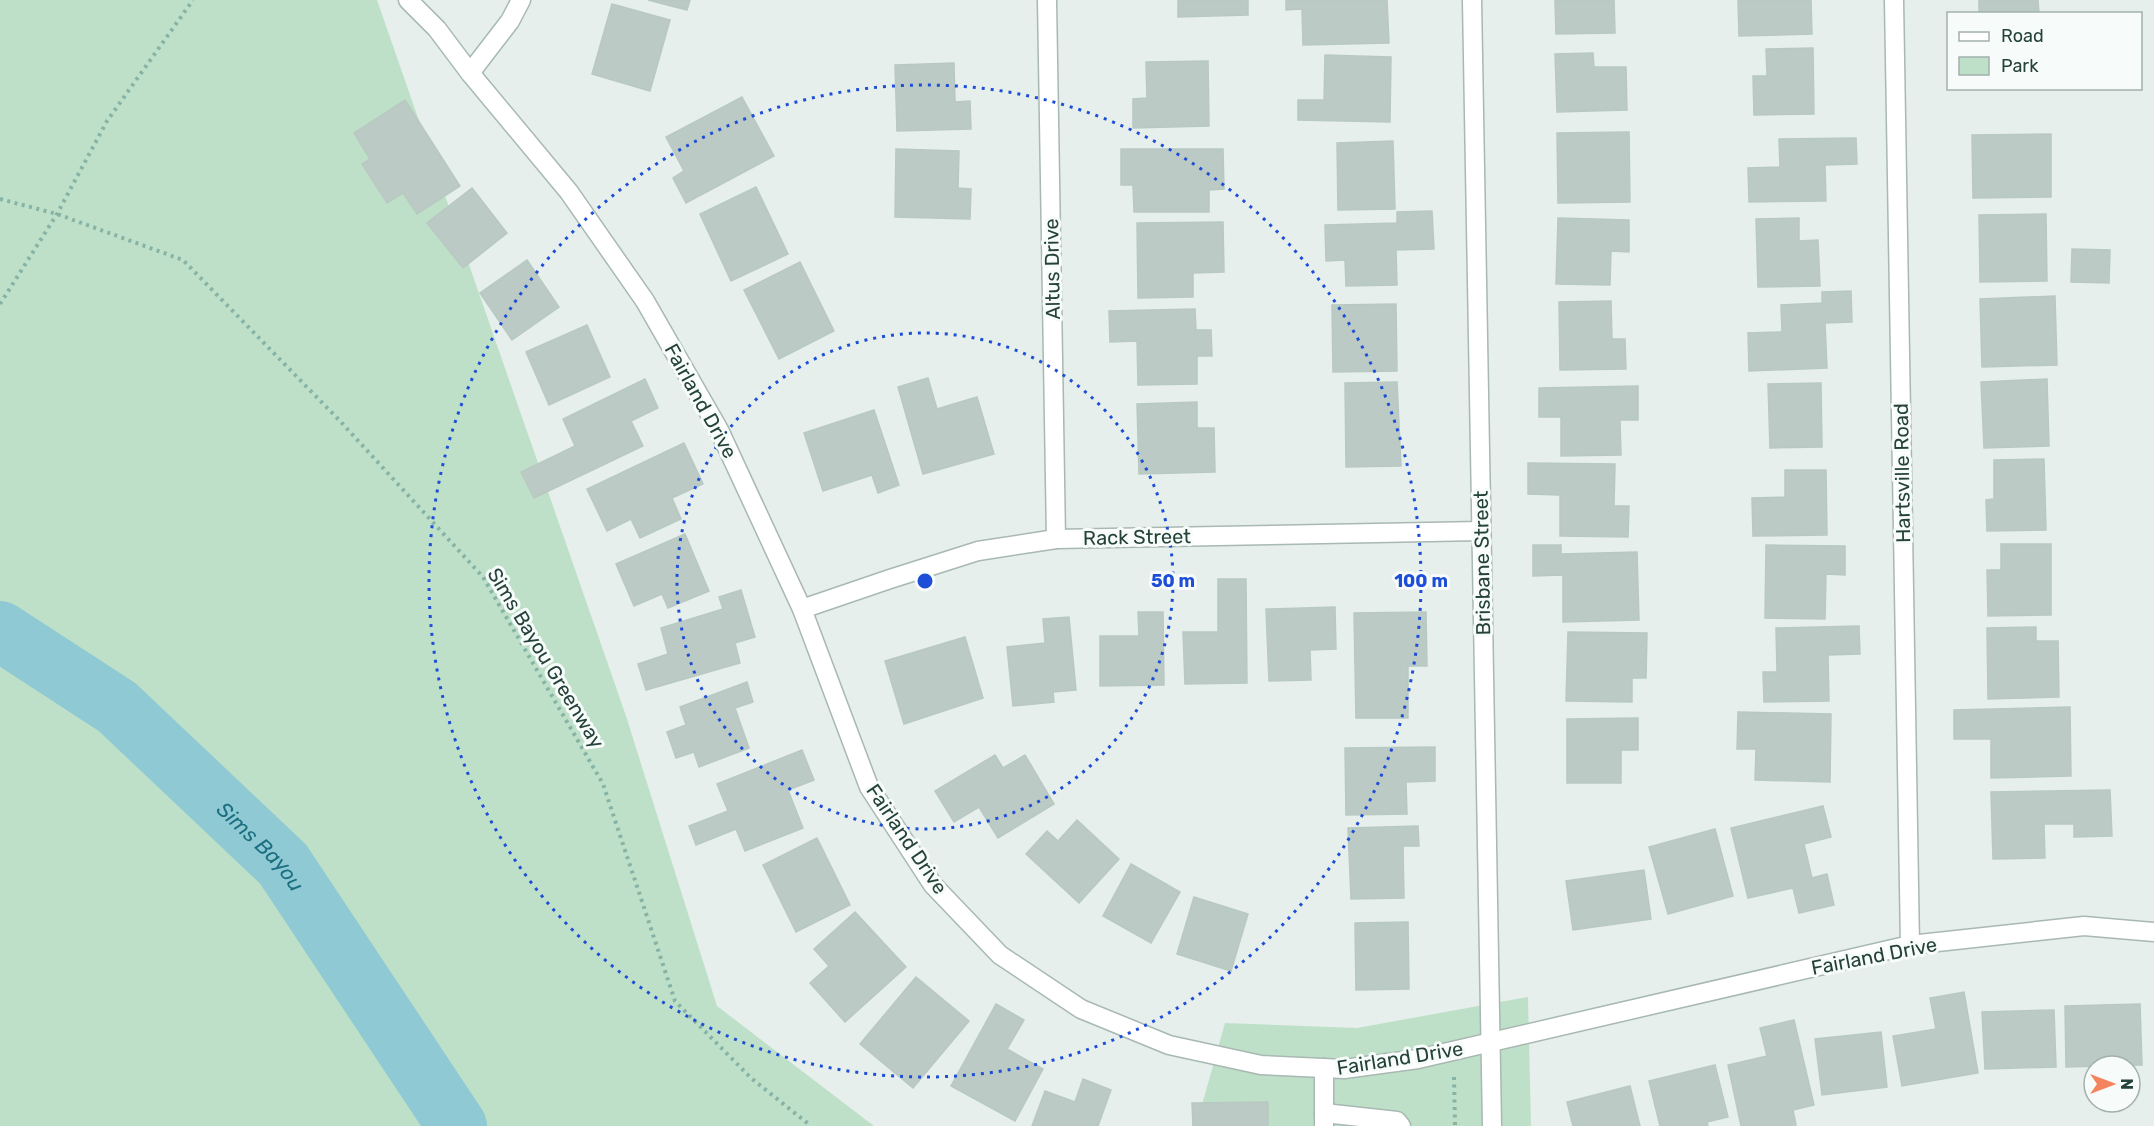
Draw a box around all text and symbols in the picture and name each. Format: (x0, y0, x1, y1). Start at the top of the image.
legend (1947, 12, 2142, 90)
text: Road (2001, 25, 2044, 47)
text: Park (2001, 55, 2039, 77)
street label: Altus Drive (1039, 218, 1065, 320)
street label: Fairland Drive (660, 339, 742, 463)
street label: Hartsville Road (1889, 403, 1915, 543)
street label: Brisbane Street (1469, 490, 1495, 636)
street label: Rack Street (1083, 524, 1191, 550)
street label: Sims Bayou Greenway (483, 563, 609, 753)
text: 50 m (1151, 570, 1195, 592)
text: 100 m (1394, 570, 1448, 592)
centre of rings (915, 571, 935, 591)
street label: Fairland Drive (861, 779, 953, 899)
water label: Sims Bayou (212, 796, 310, 896)
street label: Fairland Drive (1809, 932, 1939, 980)
street label: Fairland Drive (1335, 1036, 1465, 1080)
north arrow (2082, 1054, 2142, 1114)
text: N (2117, 1078, 2136, 1090)

